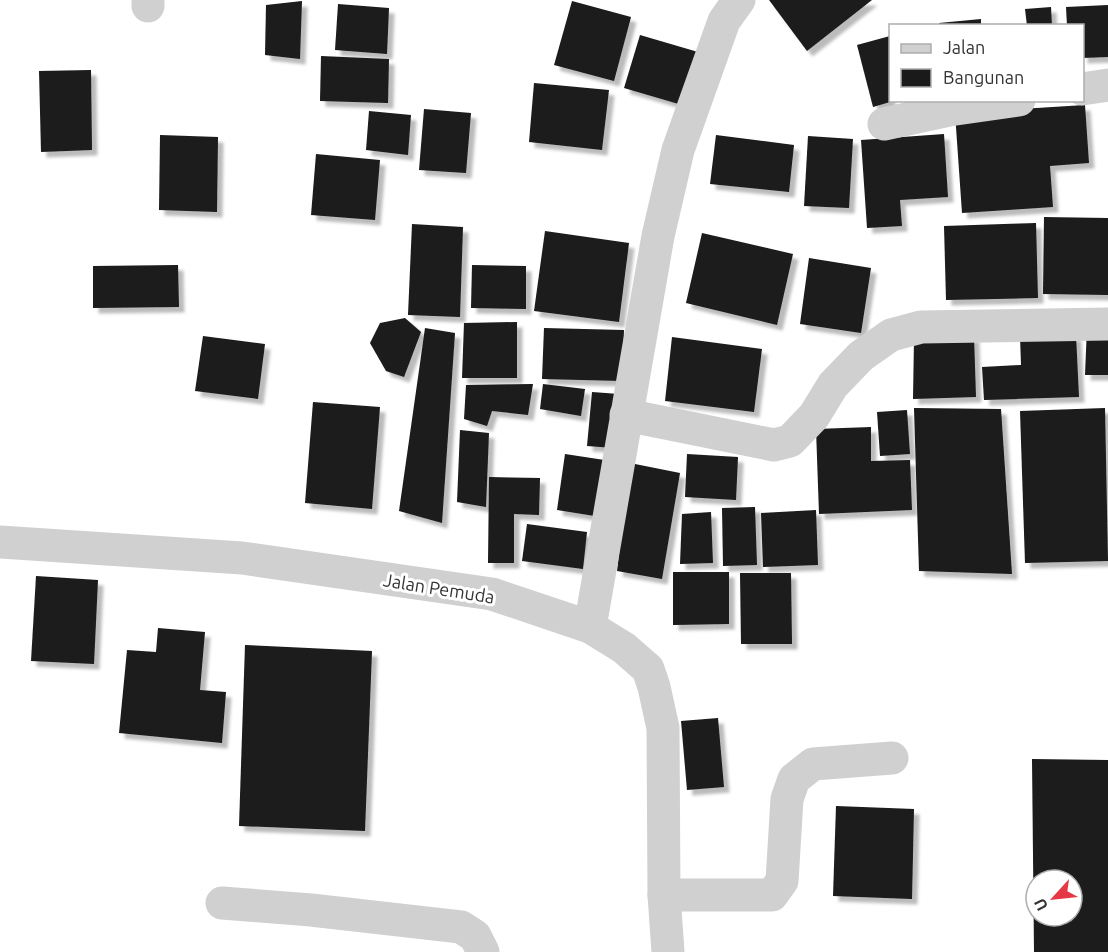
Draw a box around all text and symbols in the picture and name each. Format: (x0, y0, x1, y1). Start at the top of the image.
legend (889, 24, 1084, 102)
text: Jalan (943, 37, 985, 57)
text: Bangunan (943, 67, 1024, 87)
street label: Jalan Pemuda (382, 569, 496, 607)
north arrow (1024, 868, 1084, 928)
text: U (1030, 896, 1051, 914)

